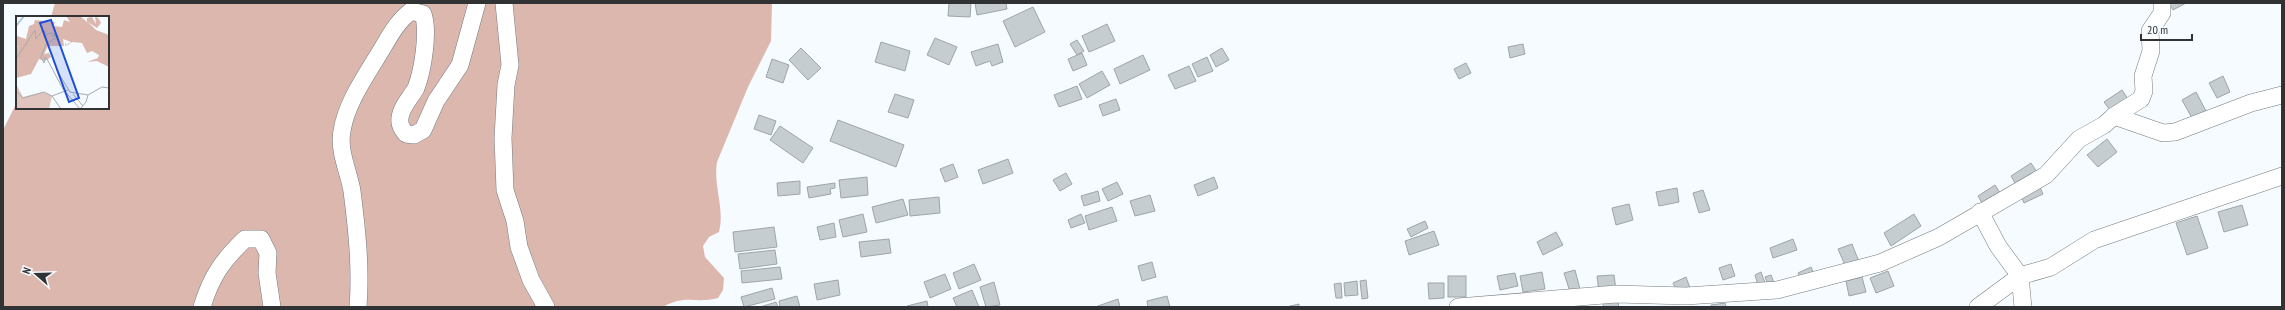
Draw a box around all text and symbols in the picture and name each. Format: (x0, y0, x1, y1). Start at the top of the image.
inset map (16, 16, 109, 109)
scale bar (2141, 16, 2192, 42)
text: 20 m (2147, 22, 2168, 37)
north arrow (16, 254, 56, 294)
text: N (19, 265, 34, 276)

